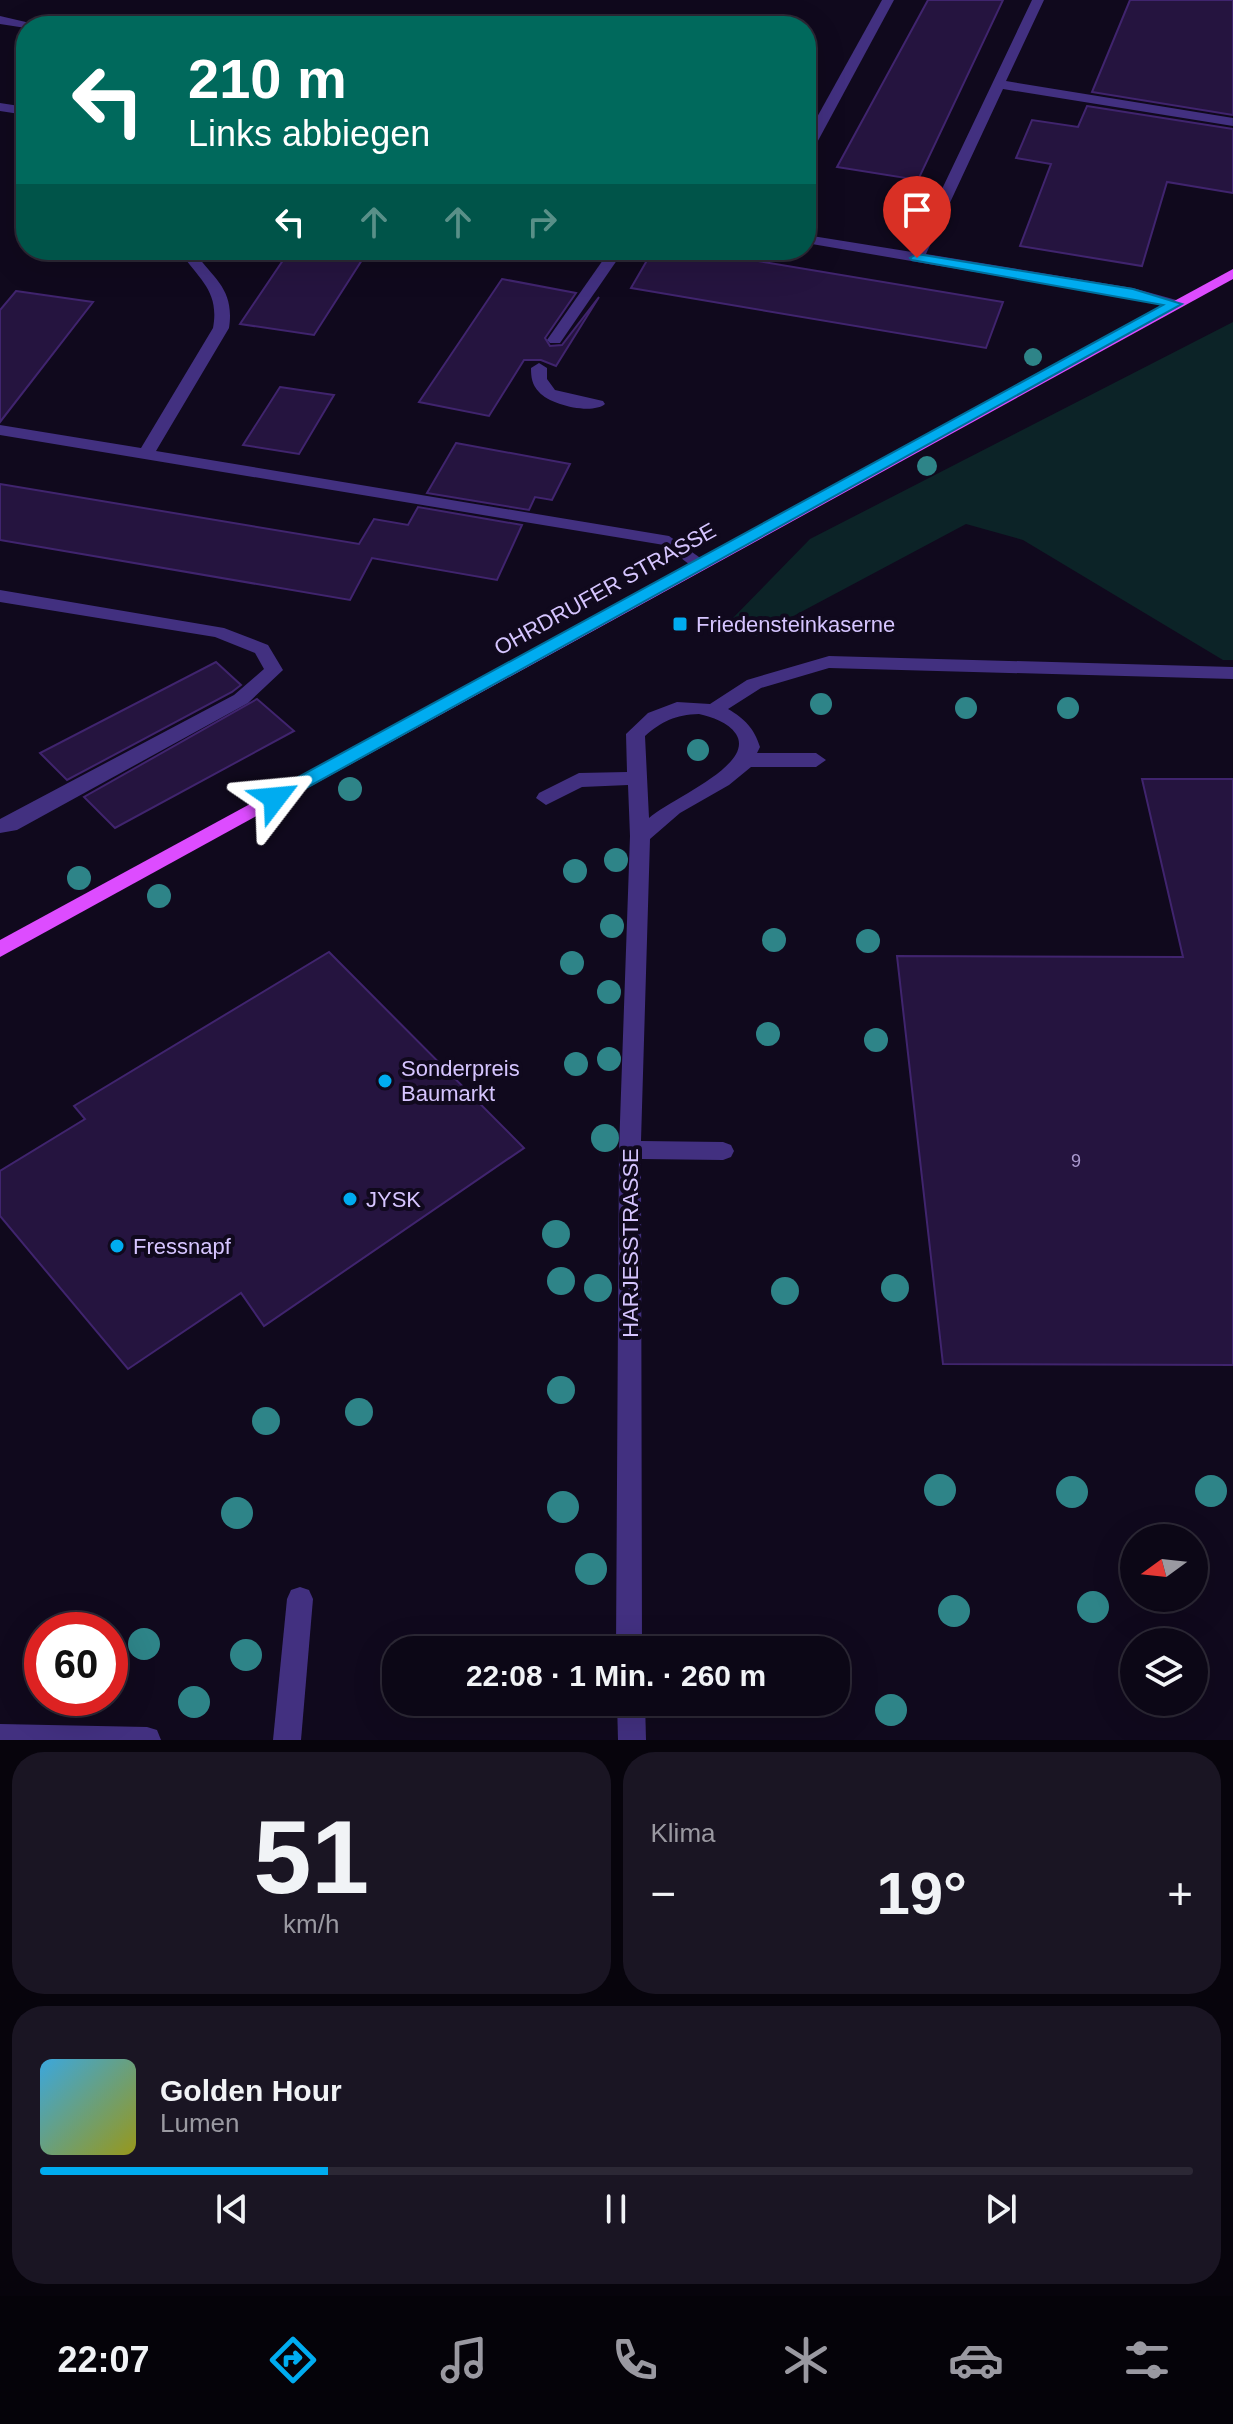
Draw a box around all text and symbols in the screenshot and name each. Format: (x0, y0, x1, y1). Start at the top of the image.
text: 210 m (188, 47, 347, 110)
icon: left (56, 48, 160, 152)
text: Links abbiegen (188, 113, 430, 154)
pin (883, 176, 951, 258)
icon: arrive (895, 188, 939, 232)
icon: left (268, 200, 312, 244)
icon: ahead (352, 200, 396, 244)
icon: ahead (436, 200, 480, 244)
icon: right (520, 200, 564, 244)
street label: OHRDRUFER STRASSE (490, 518, 720, 660)
place label: Friedensteinkaserne (696, 612, 895, 637)
marker: Friedensteinkaserne (671, 615, 689, 633)
position arrow (233, 756, 317, 840)
place label: Sonderpreis Baumarkt (401, 1056, 520, 1106)
marker: Sonderpreis Baumarkt (376, 1072, 394, 1090)
street label: HARJESSTRASSE (618, 1148, 643, 1338)
house number: 9 (1071, 1151, 1081, 1171)
place label: JYSK (366, 1187, 421, 1212)
marker: JYSK (341, 1190, 359, 1208)
place label: Fressnapf (133, 1234, 232, 1259)
marker: Fressnapf (108, 1237, 126, 1255)
north arrow (1120, 1524, 1208, 1612)
map controls (1120, 1524, 1208, 1716)
speed limit sign: 60 (24, 1612, 128, 1716)
button: layers (1120, 1628, 1208, 1716)
text: 22:08 · 1 Min. · 260 m (466, 1659, 766, 1692)
text: 51 (253, 1799, 369, 1915)
text: Klima (651, 1818, 716, 1848)
text: 19° (876, 1860, 967, 1927)
text: − (651, 1869, 676, 1918)
text: + (1167, 1869, 1193, 1918)
text: km/h (283, 1909, 339, 1939)
text: Golden Hour (160, 2074, 342, 2107)
text: Lumen (160, 2108, 240, 2138)
icon: previous (210, 2187, 254, 2231)
icon: pause (594, 2187, 638, 2231)
icon: next (979, 2187, 1023, 2231)
icon: directions (265, 2332, 321, 2388)
icon: music (436, 2332, 492, 2388)
icon: phone (607, 2332, 663, 2388)
icon: climate (778, 2332, 834, 2388)
icon: car (948, 2332, 1004, 2388)
icon: filters (1119, 2332, 1175, 2388)
text: 22:07 (57, 2339, 150, 2380)

